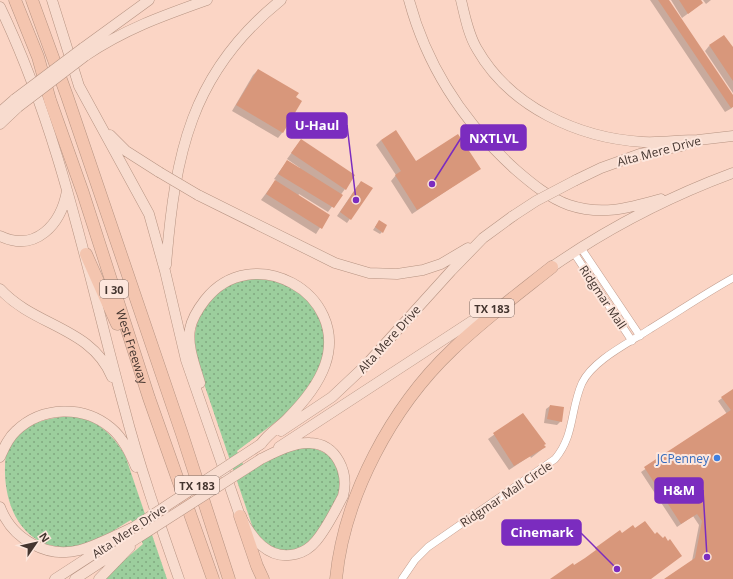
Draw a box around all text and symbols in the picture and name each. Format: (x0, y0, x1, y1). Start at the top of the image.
callout: U-Haul (287, 113, 347, 138)
text: U-Haul (295, 116, 339, 134)
callout: NXTLVL (461, 125, 526, 150)
text: NXTLVL (469, 129, 519, 147)
street label: Alta Mere Drive (615, 132, 703, 170)
street label: Ridgmar Mall (575, 262, 631, 332)
road number: I 30 (100, 280, 128, 298)
road number: TX 183 (470, 299, 514, 317)
street label: Alta Mere Drive (354, 301, 424, 377)
street label: West Freeway (112, 307, 153, 387)
place label: JCPenney (656, 450, 710, 467)
marker: JCPenney (712, 453, 722, 463)
street label: Ridgmar Mall Circle (457, 457, 556, 531)
road number: TX 183 (175, 476, 219, 494)
callout: H&M (655, 478, 703, 503)
text: H&M (663, 481, 695, 499)
street label: Alta Mere Drive (88, 500, 170, 562)
callout: Cinemark (502, 520, 581, 545)
north arrow (16, 523, 56, 563)
text: Cinemark (510, 523, 574, 541)
text: N (36, 529, 53, 545)

